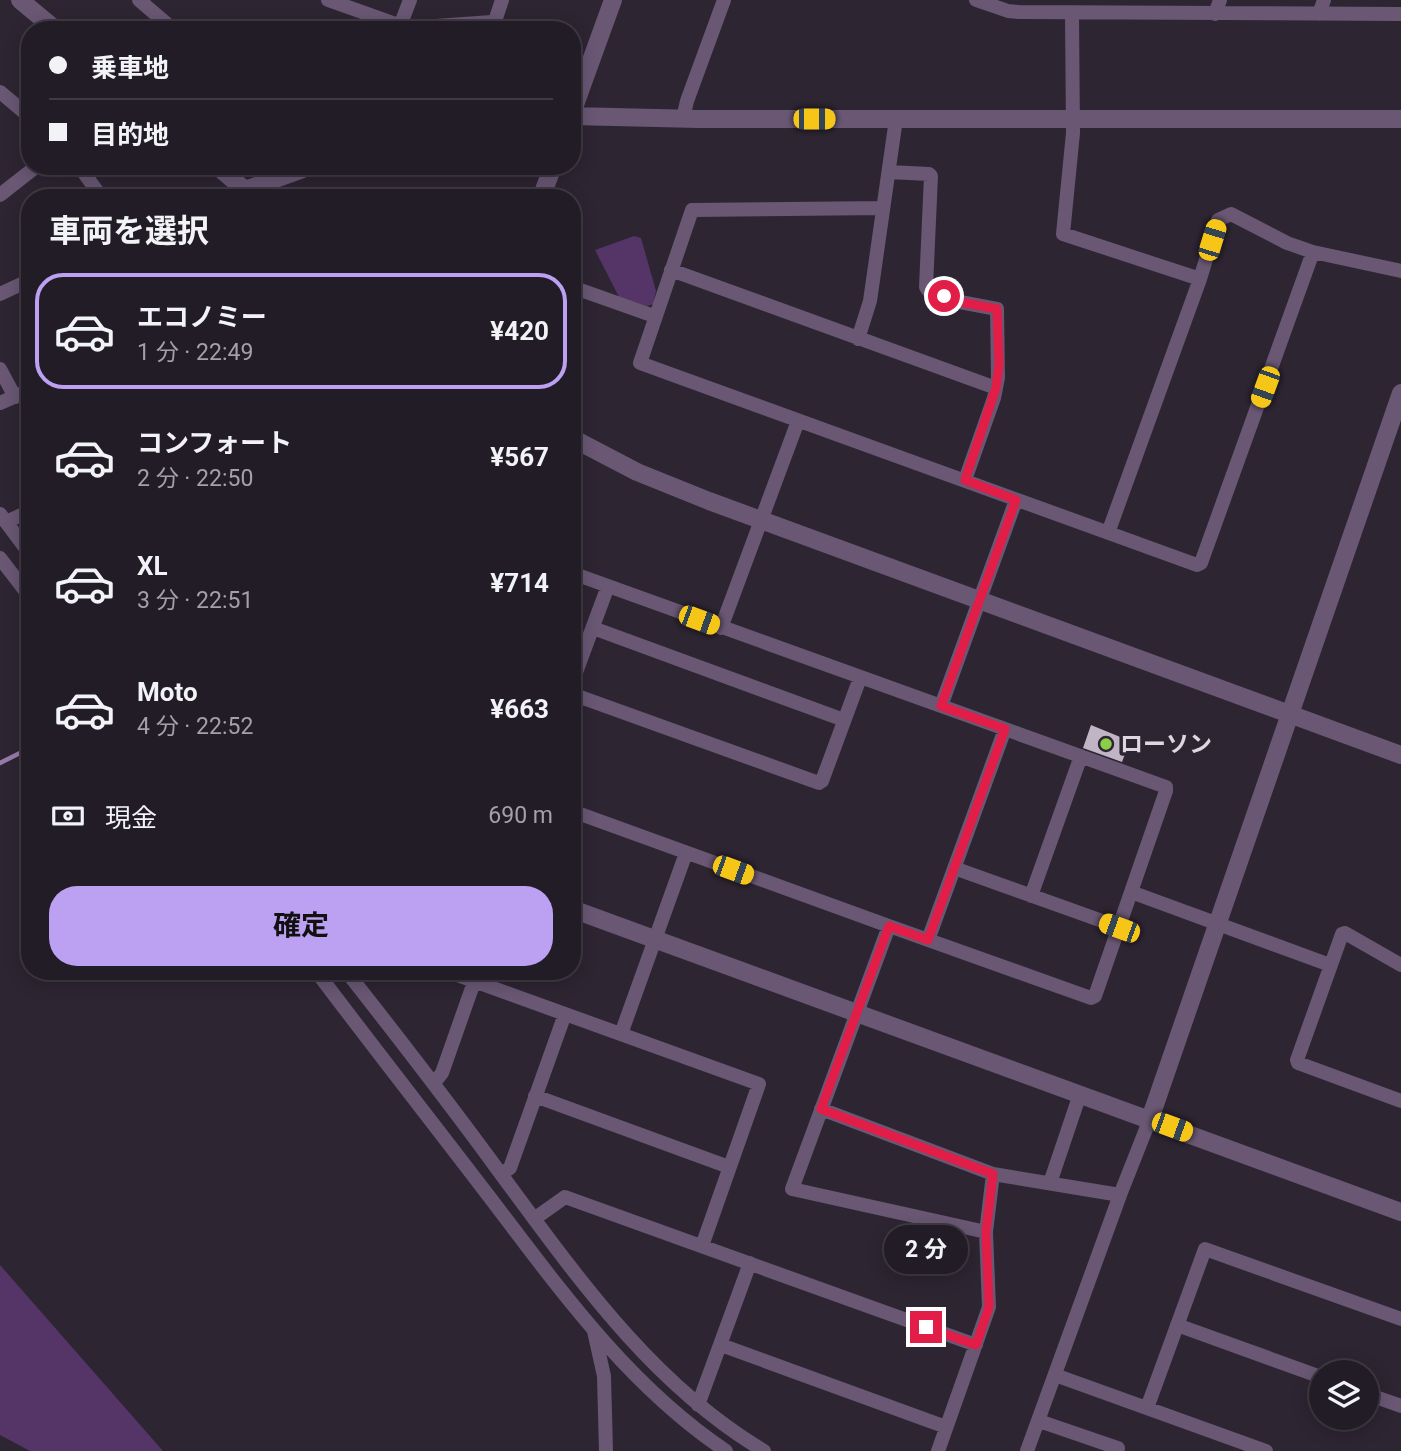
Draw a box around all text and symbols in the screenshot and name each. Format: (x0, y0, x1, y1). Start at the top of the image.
text: 乗車地 (91, 53, 169, 83)
car (794, 109, 836, 130)
text: 目的地 (91, 120, 169, 150)
text: 車両を選択 (49, 212, 209, 250)
car (1196, 217, 1229, 263)
route start (928, 280, 960, 312)
icon: car (53, 300, 116, 363)
text: エコノミー (137, 302, 267, 332)
text: ¥420 (490, 316, 549, 346)
text: 1 分 · 22:49 (137, 339, 253, 366)
car (1248, 364, 1283, 410)
icon: car (53, 426, 116, 489)
text: コンフォート (137, 428, 292, 458)
text: ¥567 (490, 442, 549, 472)
text: 2 分 · 22:50 (137, 465, 253, 492)
text: XL (137, 551, 168, 581)
icon: car (53, 552, 116, 615)
text: ¥714 (490, 568, 549, 598)
text: 3 分 · 22:51 (137, 587, 253, 614)
car (676, 603, 723, 637)
text: Moto (137, 677, 198, 707)
icon: car (53, 678, 116, 741)
text: ¥663 (490, 694, 549, 724)
text: 4 分 · 22:52 (137, 713, 253, 740)
place label: ローソン (1120, 731, 1212, 758)
marker: ローソン (1098, 736, 1114, 752)
icon: cash (49, 797, 87, 835)
text: 690 m (488, 802, 553, 829)
text: 現金 (105, 803, 157, 833)
car (710, 853, 757, 887)
button: 確定 (49, 886, 553, 966)
car (1096, 911, 1143, 945)
car (1149, 1110, 1196, 1144)
callout: 2 分 (884, 1226, 968, 1274)
text: 2 分 (905, 1236, 947, 1263)
route end (910, 1311, 942, 1343)
map controls (1309, 1360, 1379, 1430)
button: layers (1309, 1360, 1379, 1430)

